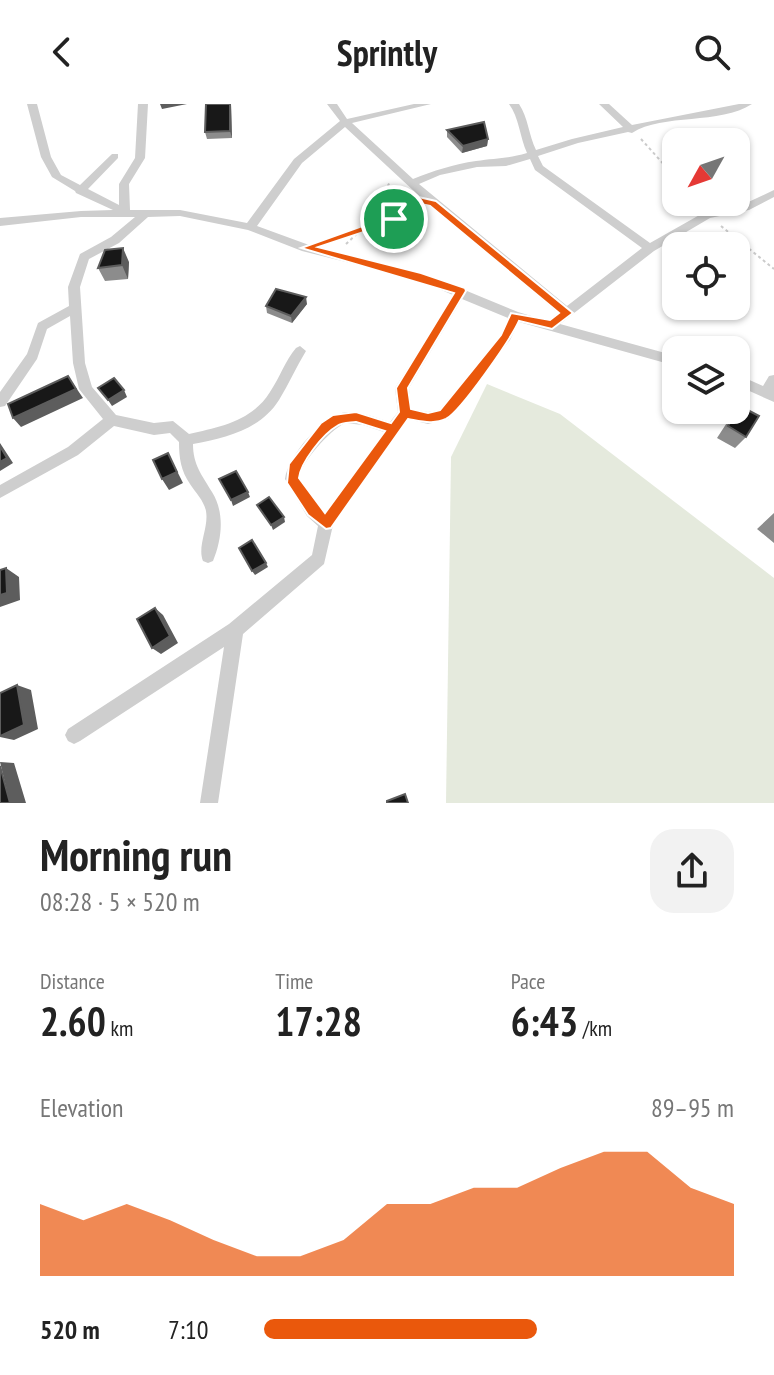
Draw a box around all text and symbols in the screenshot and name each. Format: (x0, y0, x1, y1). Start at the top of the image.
text: Sprintly (337, 29, 437, 76)
icon: back (40, 30, 84, 74)
icon: search (690, 30, 734, 74)
north arrow (662, 128, 750, 216)
map controls (662, 128, 750, 424)
pin (360, 185, 428, 253)
icon: arrive (372, 197, 416, 241)
button: locate (662, 232, 750, 320)
button: layers (662, 336, 750, 424)
text: Morning run (40, 826, 232, 883)
button: share (650, 829, 734, 913)
text: 08:28 · 5 × 520 m (40, 885, 200, 918)
text: Distance (40, 967, 105, 995)
text: Time (275, 967, 313, 995)
text: Pace (511, 967, 545, 995)
text: 2.60 (40, 995, 106, 1047)
text: 17:28 (275, 995, 362, 1047)
text: 6:43 (511, 995, 578, 1047)
text: km (106, 1014, 133, 1042)
text: /km (578, 1014, 612, 1042)
text: Elevation (40, 1091, 123, 1124)
text: 89–95 m (651, 1091, 734, 1124)
text: 520 m (40, 1313, 100, 1346)
text: 7:10 (168, 1313, 208, 1346)

